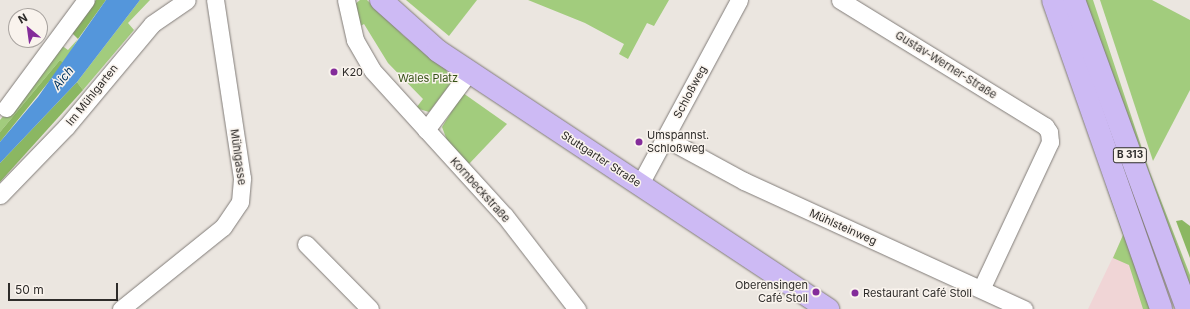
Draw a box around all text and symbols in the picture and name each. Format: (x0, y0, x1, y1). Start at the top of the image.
north arrow (8, 8, 48, 48)
text: N (16, 10, 30, 27)
street label: Gustav-Werner-Straße (893, 28, 999, 102)
street label: Im Mühlgarten (63, 62, 121, 128)
street label: Schloßweg (671, 63, 709, 121)
water label: Aich (49, 64, 77, 92)
place label: K20 (342, 65, 363, 79)
marker: K20 (329, 67, 339, 77)
park label: Wales Platz (398, 71, 458, 85)
street label: Mühlgasse (228, 128, 248, 186)
street label: Stuttgarter Straße (559, 128, 643, 190)
place label: Umspannst. Schloßweg (647, 129, 709, 155)
marker: Umspannst. Schloßweg (634, 137, 644, 147)
road number: B 313 (1112, 147, 1148, 163)
street label: Kornbeckstraße (447, 155, 513, 225)
street label: Mühlsteinweg (807, 206, 879, 248)
scale bar (10, 275, 120, 301)
place label: Oberensingen Café Stoll (735, 279, 808, 305)
text: 50 m (15, 282, 44, 297)
place label: Restaurant Café Stoll (863, 286, 972, 300)
marker: Oberensingen Café Stoll (811, 287, 821, 297)
marker: Restaurant Café Stoll (850, 288, 860, 298)

